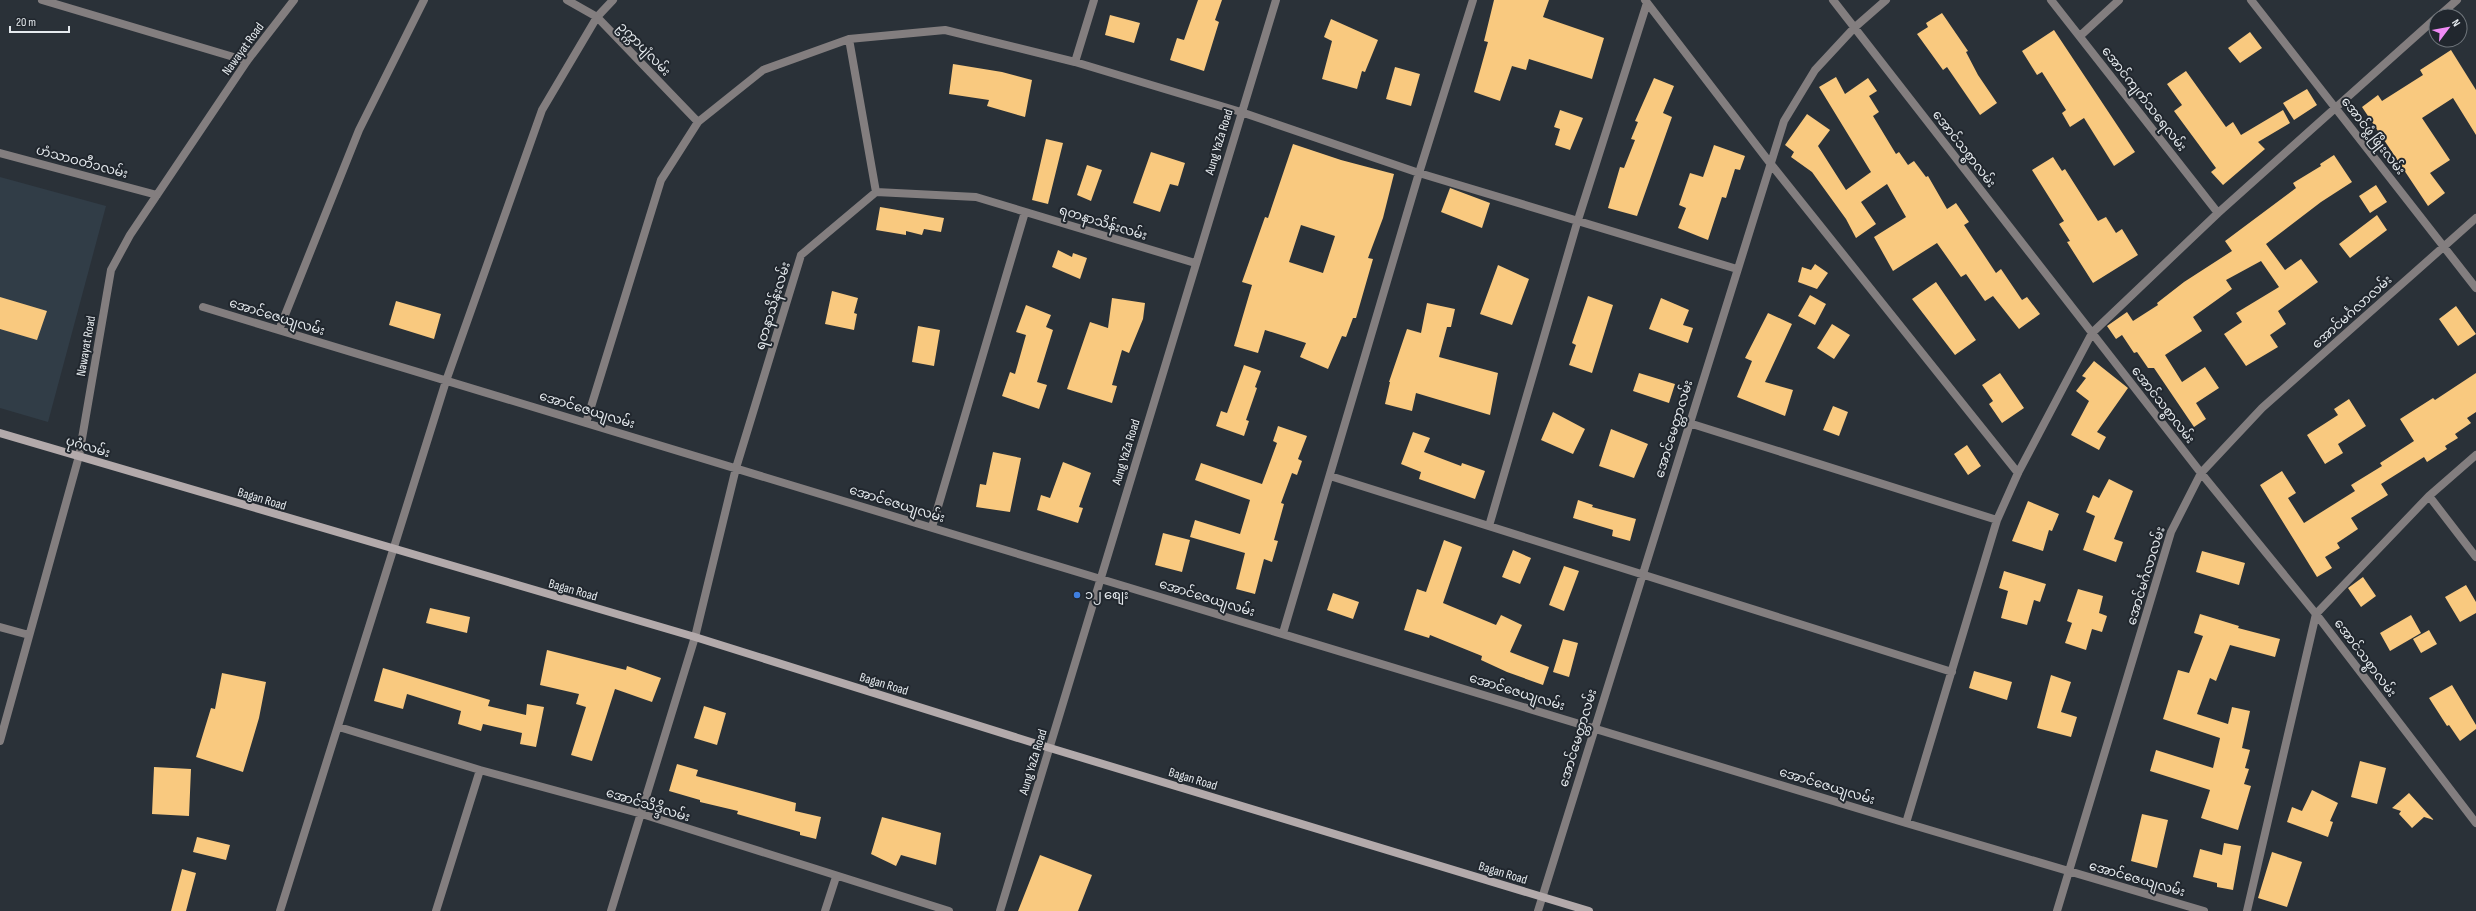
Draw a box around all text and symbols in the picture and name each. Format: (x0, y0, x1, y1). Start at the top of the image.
scale bar (10, 8, 69, 34)
north arrow (2428, 8, 2468, 48)
text: 20 m (16, 15, 36, 30)
text: N (2449, 17, 2463, 29)
street label: ဥက္ကာပျံလမ်း (613, 18, 675, 81)
street label: Nawayat Road (219, 20, 267, 78)
street label: အောင်ကျက်သရေလမ်း (2097, 43, 2191, 156)
street label: အောင်ဖွံ့ဖြိုးလမ်း (2336, 93, 2409, 179)
street label: Aung YaZa Road (1201, 107, 1237, 178)
street label: အောင်သစ္စာလမ်း (1927, 107, 2000, 192)
street label: ဟံသာဝတီ၁လမ်း (34, 141, 130, 182)
street label: ရတနာသိန်းလမ်း (1056, 201, 1149, 246)
street label: ရတနာသိန်းလမ်း (751, 260, 796, 353)
street label: အောင်မင်္ဂလာလမ်း (2308, 271, 2395, 352)
street label: အောင်ဇေယျလမ်း (227, 294, 327, 341)
street label: Nawayat Road (73, 315, 99, 377)
street label: အောင်သစ္စာလမ်း (2126, 363, 2199, 448)
street label: အောင်မေတ္တာလမ်း (1651, 378, 1698, 480)
street label: အောင်ဇေယျလမ်း (537, 387, 637, 434)
street label: Aung YaZa Road (1108, 417, 1144, 488)
street label: ပုဂံလမ်း (63, 432, 112, 463)
street label: အောင်ဇေယျလမ်း (847, 481, 947, 528)
street label: Bagan Road (236, 484, 288, 514)
street label: အောင်မင်္ဂလာလမ်း (2122, 524, 2169, 627)
street label: Bagan Road (547, 575, 599, 605)
street label: အောင်ဇေယျလမ်း (1157, 575, 1257, 622)
place label: ၁၂ စျေး (1085, 587, 1129, 605)
marker: ၁၂ စျေး (1072, 590, 1082, 600)
street label: အောင်သစ္စာလမ်း (2329, 615, 2400, 702)
street label: Bagan Road (858, 669, 910, 699)
street label: အောင်ဇေယျလမ်း (1467, 669, 1567, 716)
street label: အောင်မေတ္တာလမ်း (1555, 687, 1602, 789)
street label: Aung YaZa Road (1015, 727, 1051, 798)
street label: အောင်ဇေယျလမ်း (1777, 763, 1877, 810)
street label: Bagan Road (1167, 764, 1219, 794)
street label: အောင်သိဒ္ဒိလမ်း (603, 784, 692, 828)
street label: အောင်ဇေယျလမ်း (2087, 857, 2187, 902)
street label: Bagan Road (1477, 858, 1529, 888)

